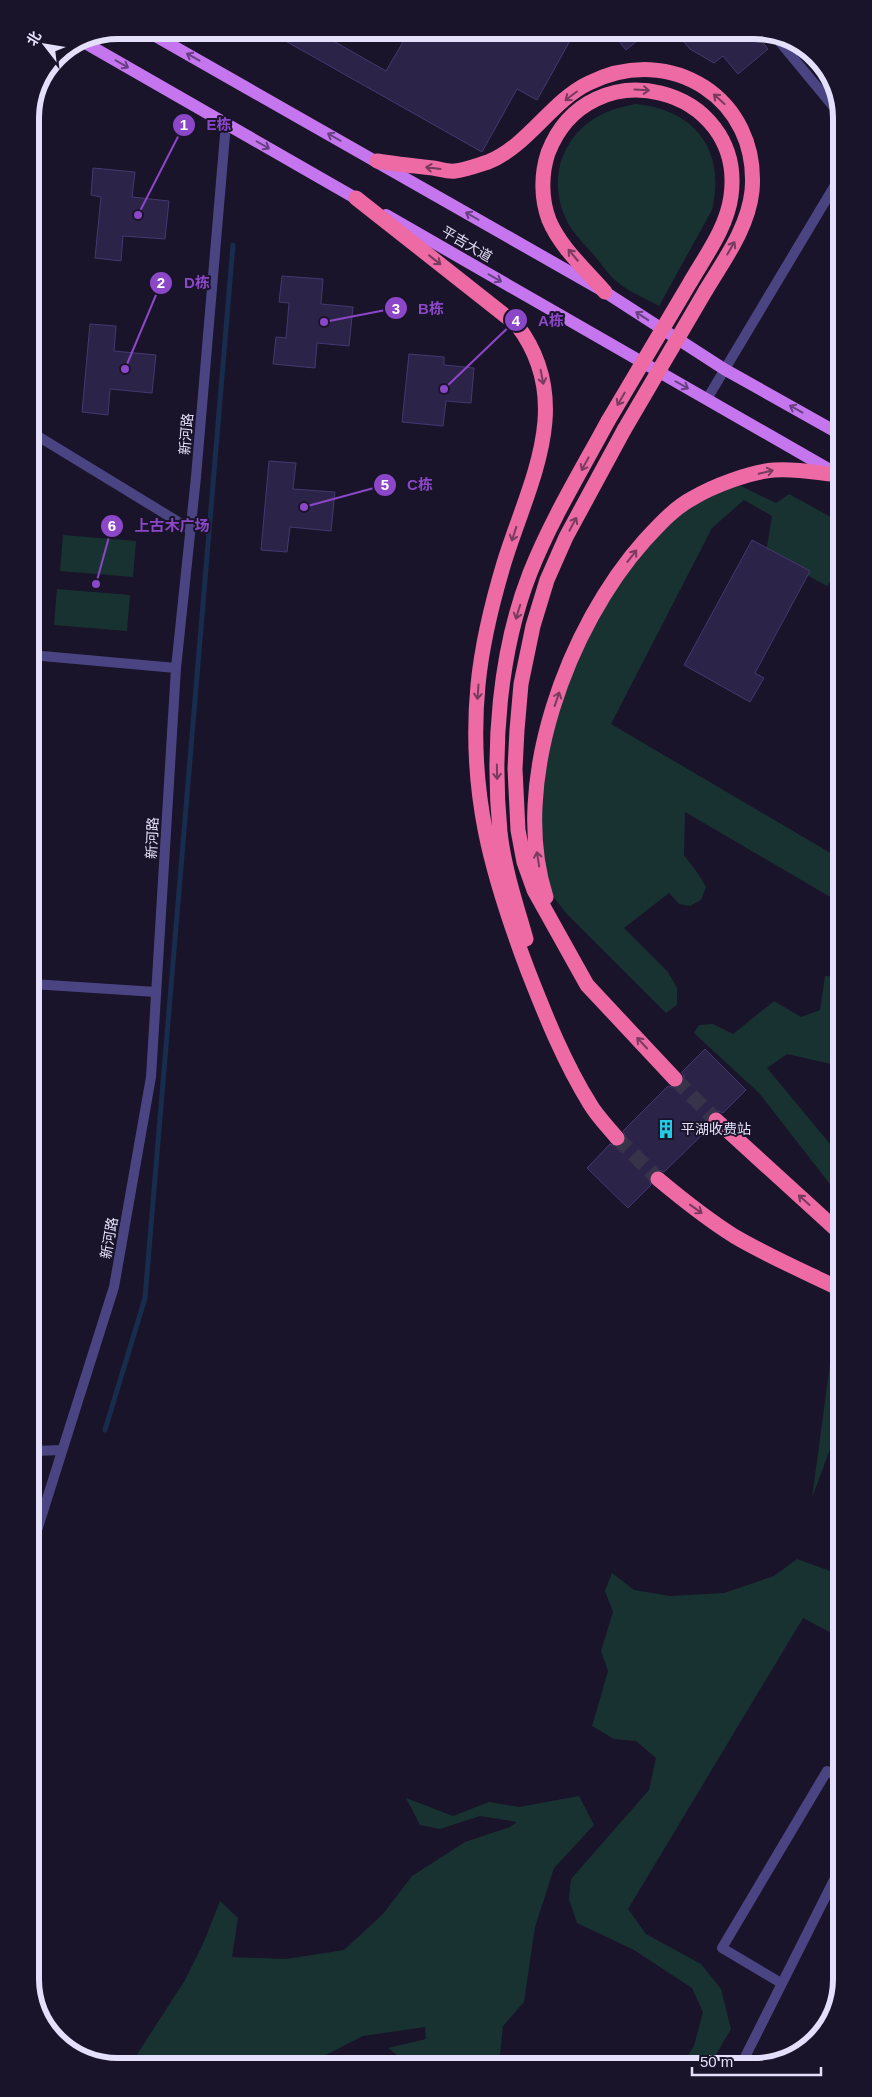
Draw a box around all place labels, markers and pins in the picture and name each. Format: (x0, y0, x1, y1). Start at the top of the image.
callout: E栋 (172, 110, 242, 140)
callout: D栋 (149, 268, 220, 298)
callout: B栋 (383, 293, 454, 323)
callout: A栋 (503, 305, 574, 335)
callout: C栋 (372, 470, 443, 500)
callout: 上古木广场 (100, 511, 220, 541)
building icon: 平湖收费站 (655, 1118, 677, 1140)
place label: 平湖收费站 (681, 1121, 751, 1137)

